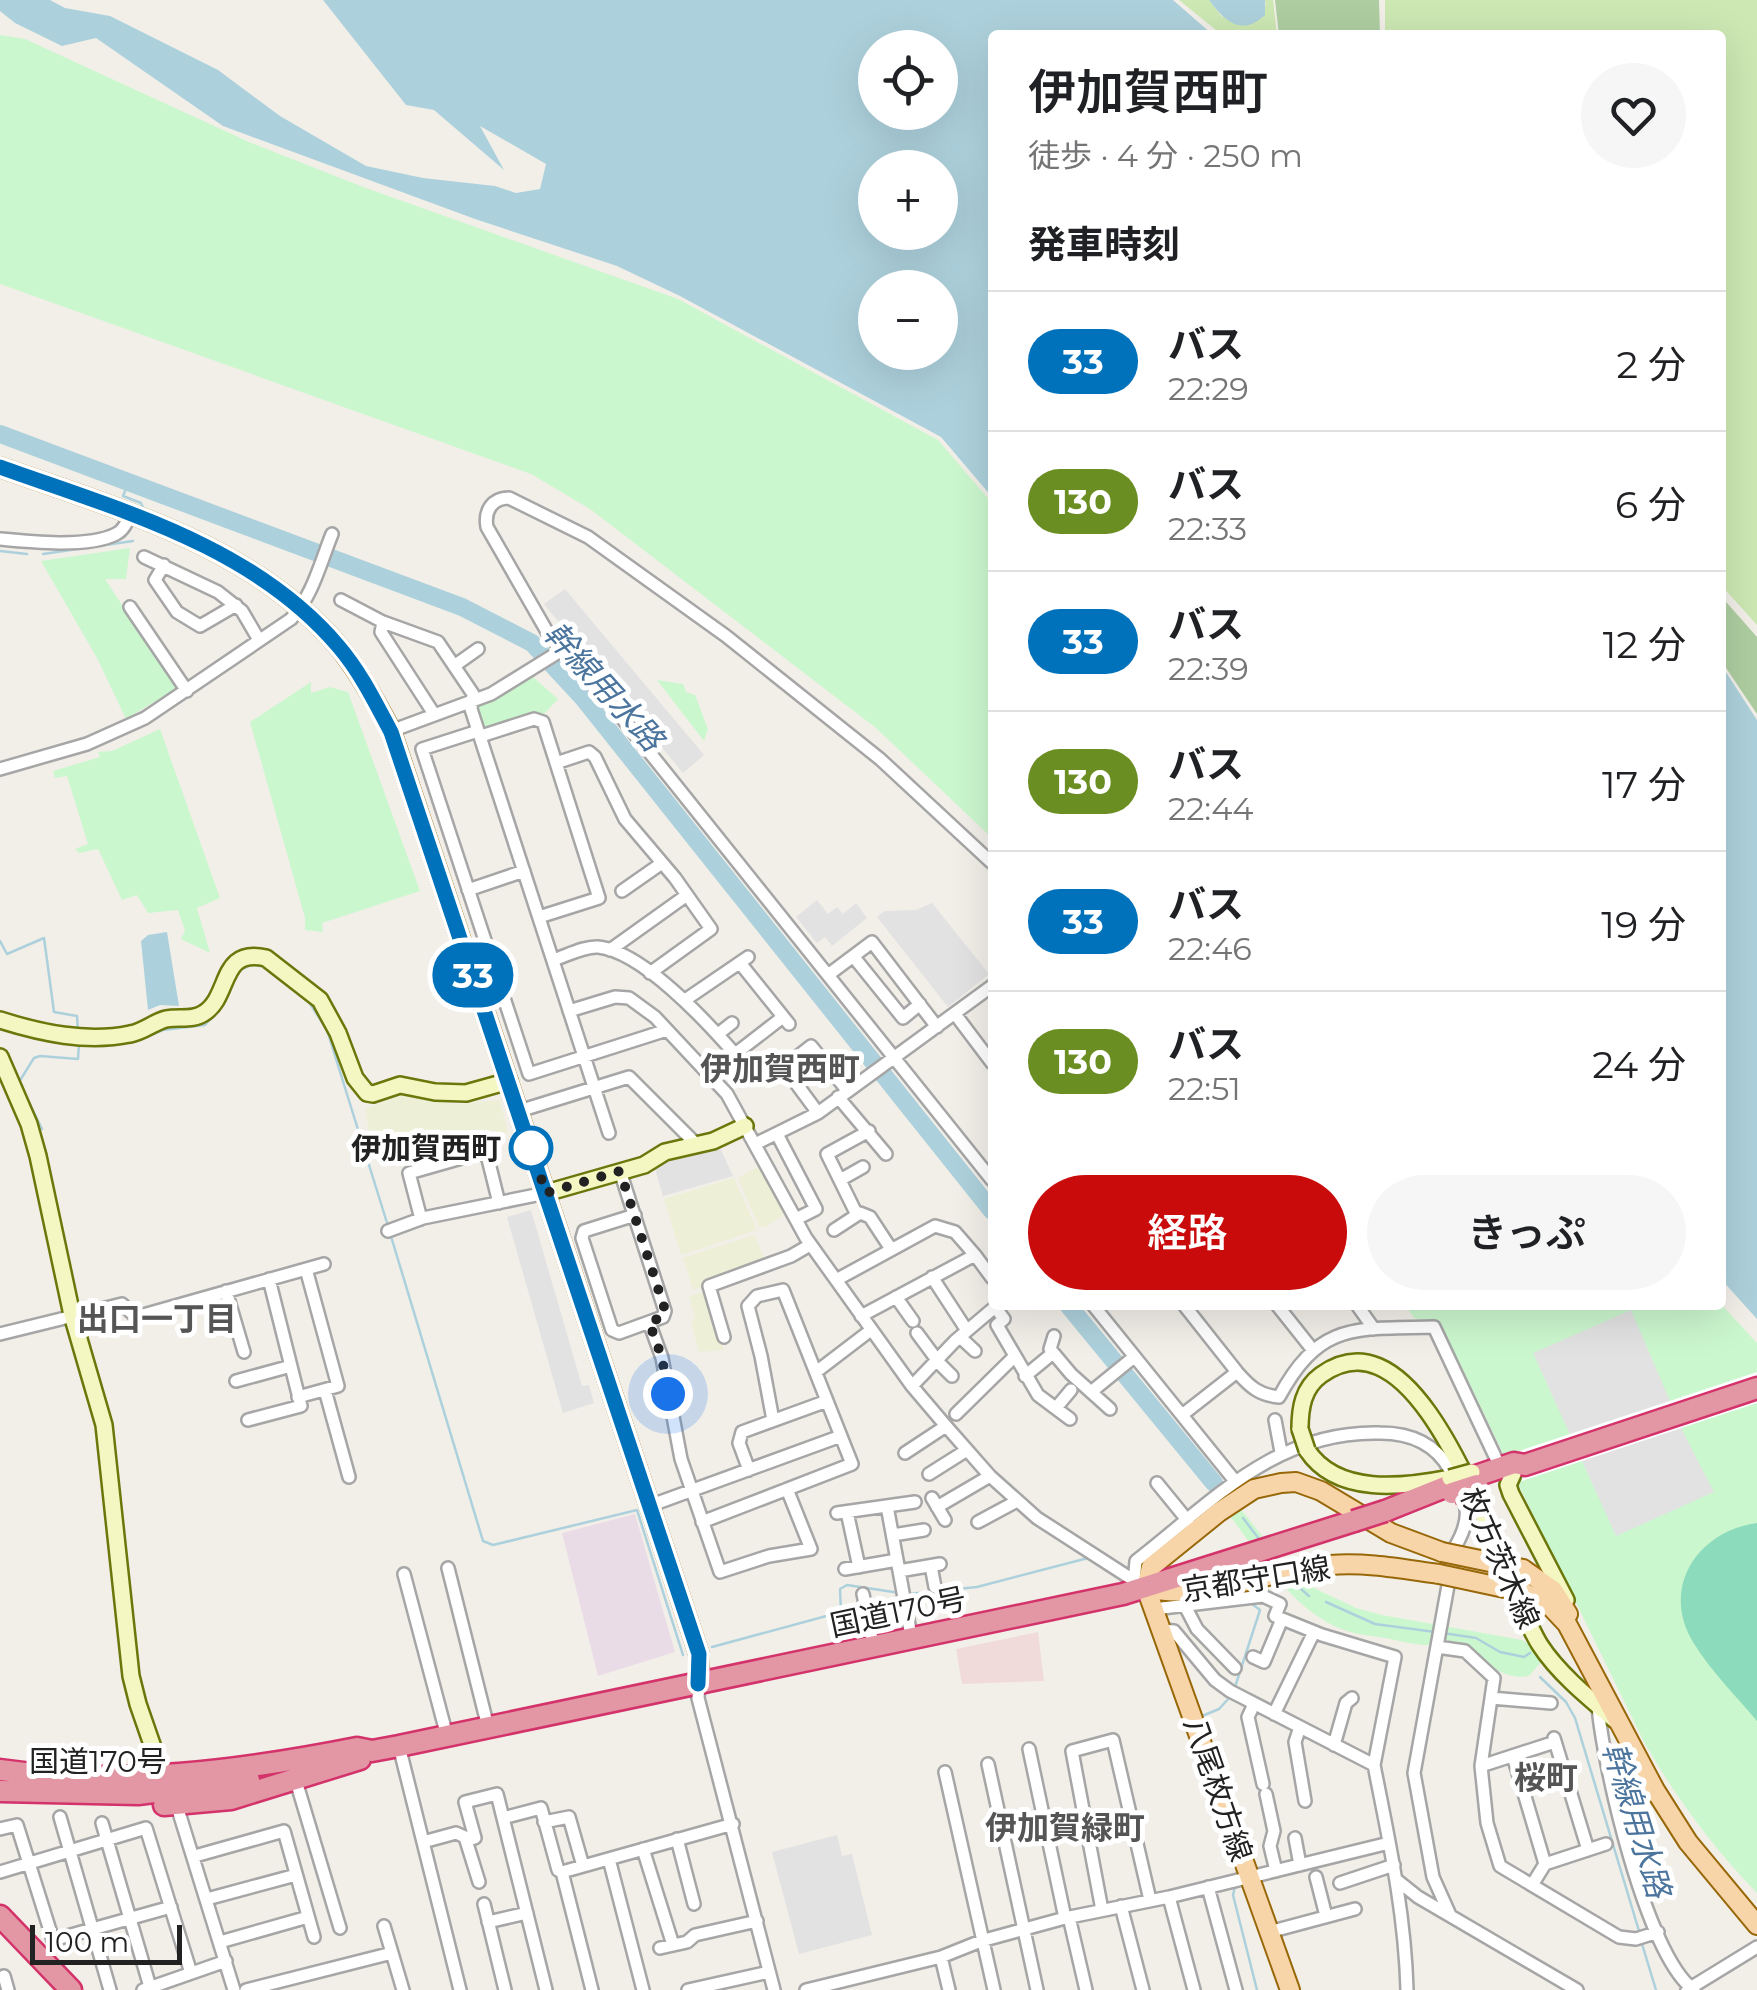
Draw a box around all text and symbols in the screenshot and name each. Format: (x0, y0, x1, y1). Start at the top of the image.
map controls (858, 30, 958, 370)
button: locate (858, 30, 958, 130)
text: 伊加賀西町 (1028, 63, 1268, 121)
button: heart (1581, 63, 1686, 168)
text: 徒歩 · 4 分 · 250 m (1028, 136, 1303, 175)
button: + (858, 150, 958, 250)
text: 発車時刻 (1028, 221, 1180, 268)
button: − (858, 270, 958, 370)
text: バス (1168, 321, 1244, 368)
text: 33 (1062, 340, 1104, 383)
text: 2 分 (1616, 341, 1686, 388)
text: 22:29 (1168, 369, 1249, 408)
text: バス (1168, 461, 1244, 508)
text: 130 (1054, 480, 1112, 523)
text: 6 分 (1615, 481, 1686, 528)
text: 22:33 (1168, 509, 1247, 548)
text: バス (1168, 601, 1244, 648)
water label: 幹線用水路 (536, 613, 674, 761)
text: 33 (1062, 620, 1104, 663)
text: 12 分 (1603, 621, 1686, 668)
text: 22:39 (1168, 649, 1249, 688)
text: バス (1168, 741, 1244, 788)
text: 130 (1054, 760, 1112, 803)
text: 17 分 (1602, 761, 1686, 808)
text: 22:44 (1168, 789, 1253, 828)
text: バス (1168, 881, 1244, 928)
text: 33 (1062, 900, 1104, 943)
text: 19 分 (1601, 901, 1686, 948)
text: 22:46 (1168, 929, 1252, 968)
line badge: 33 (428, 942, 518, 1008)
text: 33 (452, 954, 494, 997)
text: バス (1168, 1021, 1244, 1068)
text: 130 (1054, 1040, 1112, 1083)
text: 24 分 (1592, 1041, 1686, 1088)
district label: 伊加賀西町 (700, 1049, 860, 1088)
text: 22:51 (1168, 1069, 1241, 1108)
marker: 伊加賀西町 (510, 1127, 552, 1169)
place label: 伊加賀西町 (351, 1130, 501, 1167)
button: 経路 (1028, 1175, 1347, 1290)
button: きっぷ (1367, 1175, 1686, 1290)
district label: 出口一丁目 (77, 1299, 237, 1338)
your location (643, 1369, 693, 1419)
street label: 枚方茨木線 (1453, 1482, 1547, 1634)
street label: 京都守口線 (1179, 1549, 1333, 1609)
street label: 国道170号 (827, 1580, 969, 1644)
street label: 八尾枚方線 (1176, 1712, 1260, 1866)
water label: 幹線用水路 (1595, 1738, 1680, 1905)
street label: 国道170号 (29, 1743, 167, 1780)
district label: 桜町 (1514, 1758, 1578, 1797)
district label: 伊加賀緑町 (985, 1808, 1145, 1847)
scale bar (30, 1920, 182, 1964)
text: 100 m (45, 1925, 129, 1959)

